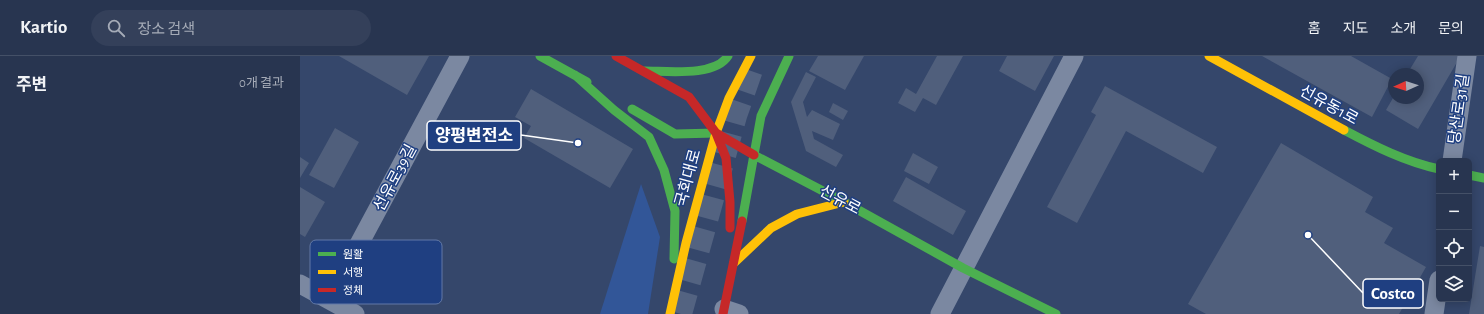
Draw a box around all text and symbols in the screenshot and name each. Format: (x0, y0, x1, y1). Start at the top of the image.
search box (91, 10, 371, 46)
icon: search (105, 17, 127, 39)
text: Kartio (20, 18, 67, 37)
text: 장소 검색 (137, 22, 195, 37)
text: 홈 (1308, 22, 1321, 36)
text: 지도 (1343, 22, 1368, 36)
text: 소개 (1390, 22, 1416, 36)
text: 문의 (1438, 22, 1464, 36)
north arrow (1388, 68, 1424, 104)
street label: 당산로31길 (1446, 73, 1472, 145)
text: 주변 (16, 76, 47, 93)
text: 0개 결과 (239, 77, 284, 90)
street label: 선유동1로 (1297, 82, 1361, 128)
callout: 양평변전소 (427, 121, 521, 150)
text: 양평변전소 (435, 127, 513, 144)
street label: 선유로39길 (371, 142, 419, 214)
street label: 국회대로 (673, 147, 703, 209)
map controls (1436, 158, 1472, 302)
button: + (1436, 158, 1472, 194)
street label: 선유로 (817, 183, 863, 218)
button: − (1436, 194, 1472, 230)
button: locate (1436, 230, 1472, 266)
legend (310, 240, 442, 304)
text: 원활 (343, 249, 363, 260)
button: layers (1436, 266, 1472, 302)
text: 서행 (343, 267, 363, 278)
callout: Costco (1363, 279, 1423, 308)
text: 정체 (343, 285, 363, 296)
text: Costco (1371, 285, 1415, 302)

